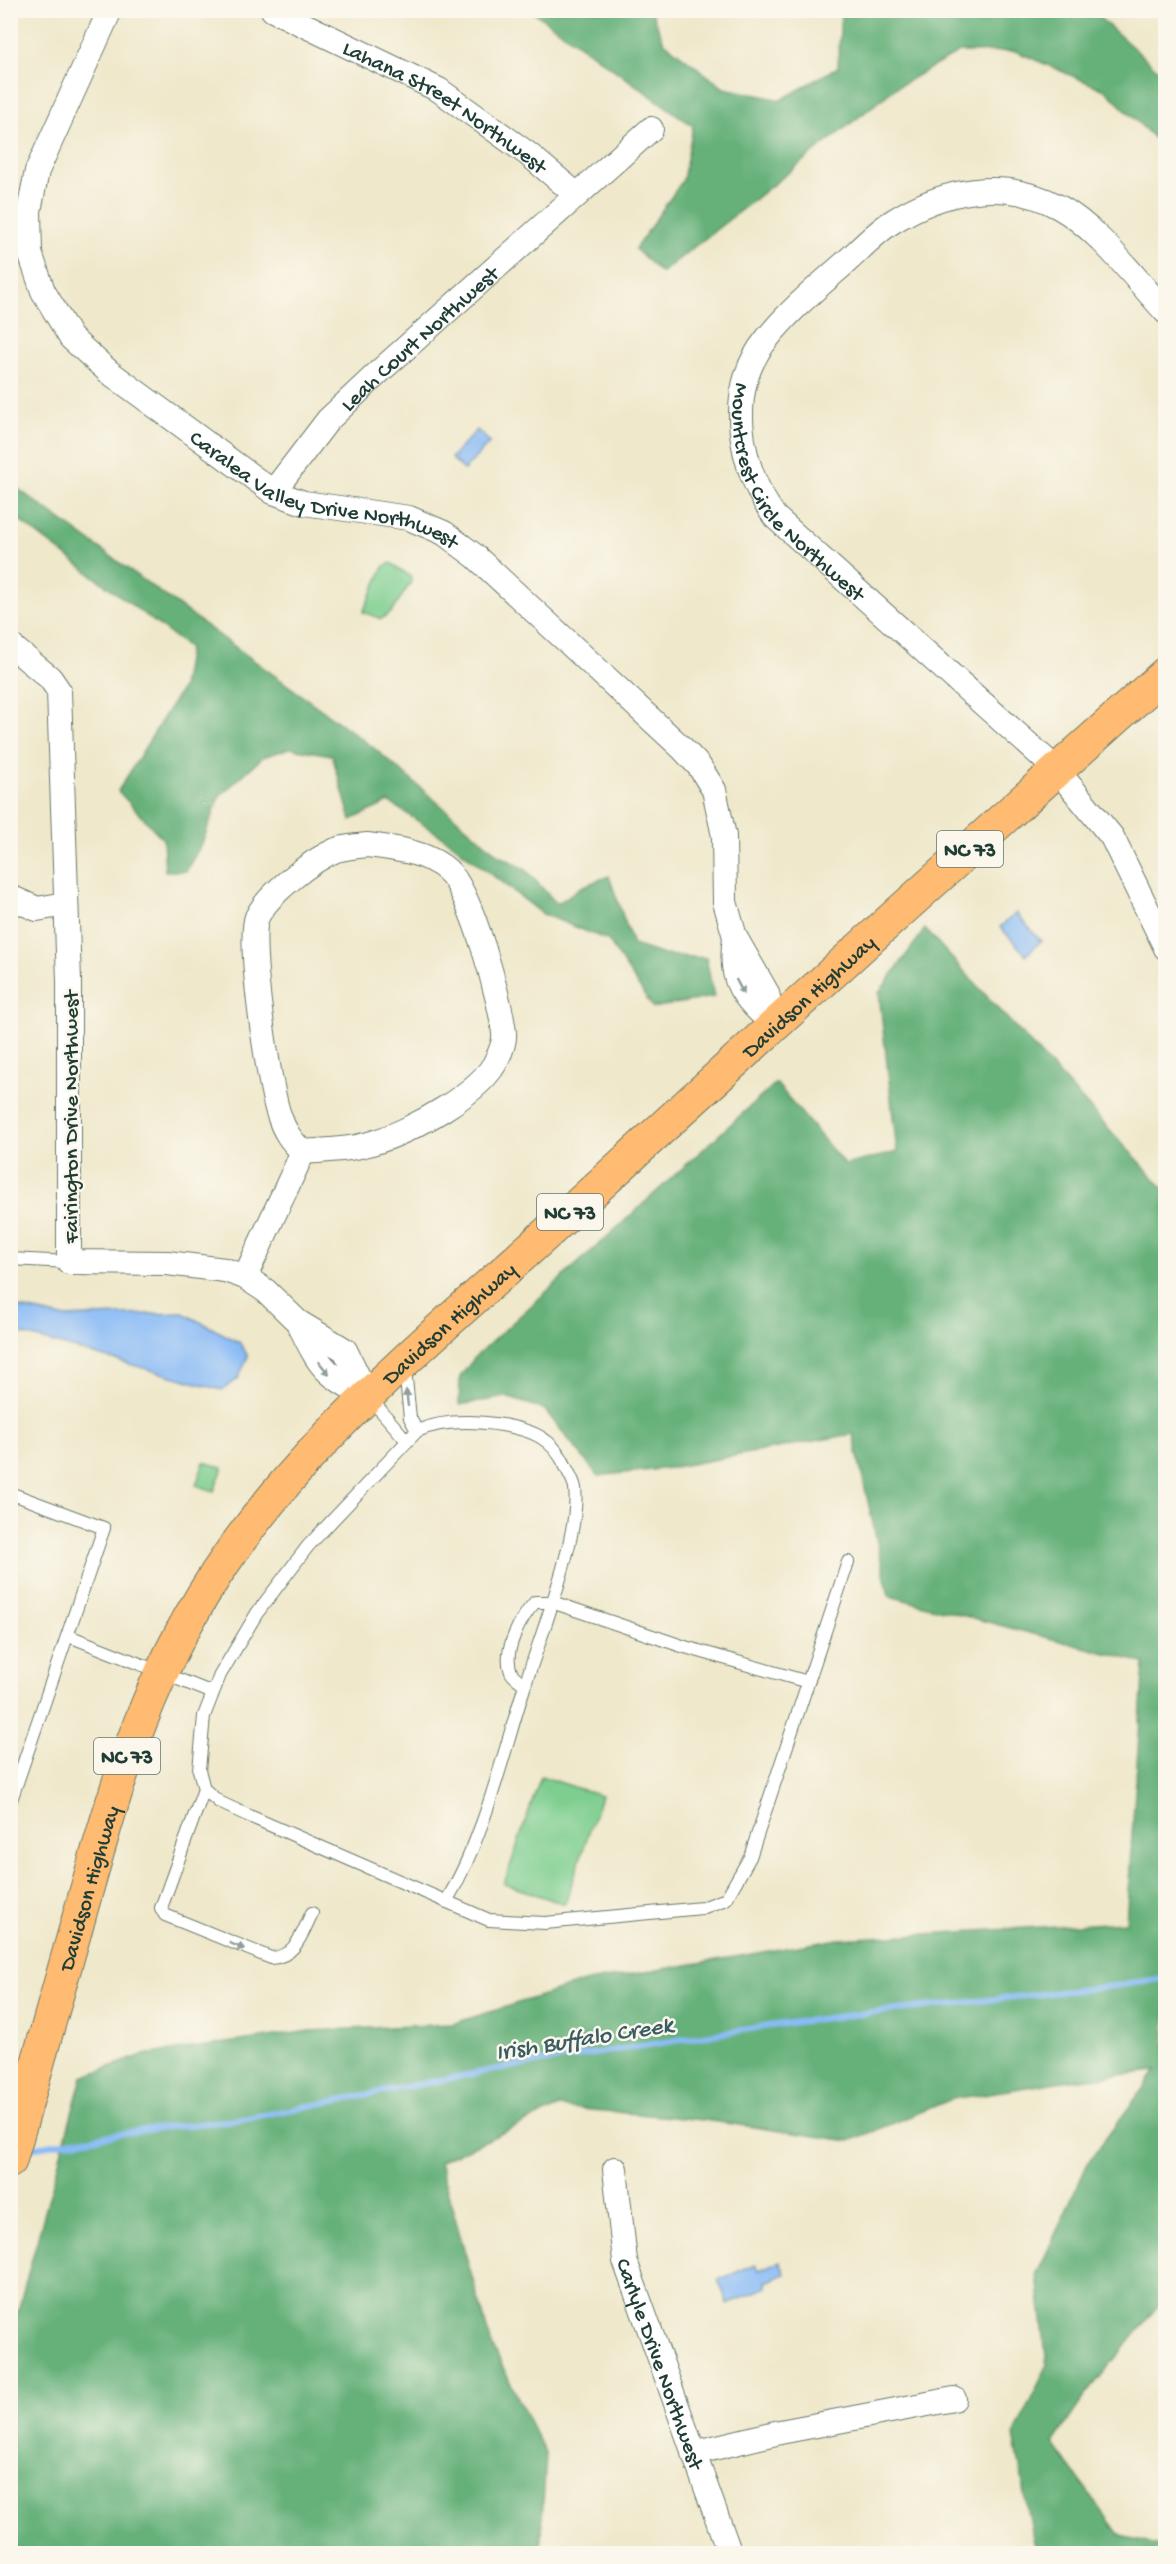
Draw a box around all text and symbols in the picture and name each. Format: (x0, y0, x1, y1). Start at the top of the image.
street label: Lahana Street Northwest (338, 37, 552, 183)
street label: Leah Court Northwest (337, 261, 507, 418)
street label: Mountcrest Circle Northwest (724, 381, 870, 610)
street label: Caralea Valley Drive Northwest (183, 426, 464, 558)
road number: NC 73 (937, 831, 1003, 867)
street label: Davidson Highway (737, 931, 882, 1067)
one-way arrow (735, 979, 745, 996)
street label: Fairington Drive Northwest (60, 989, 86, 1244)
road number: NC 73 (537, 1194, 603, 1230)
street label: Davidson Highway (377, 1258, 523, 1393)
one-way arrow (317, 1360, 330, 1375)
one-way arrow (402, 1389, 412, 1408)
road number: NC 73 (94, 1738, 160, 1774)
street label: Davidson Highway (55, 1803, 128, 1976)
one-way arrow (228, 1941, 246, 1951)
water label: Irish Buffalo Creek (494, 2012, 677, 2069)
street label: Carlyle Drive Northwest (608, 2255, 708, 2475)

